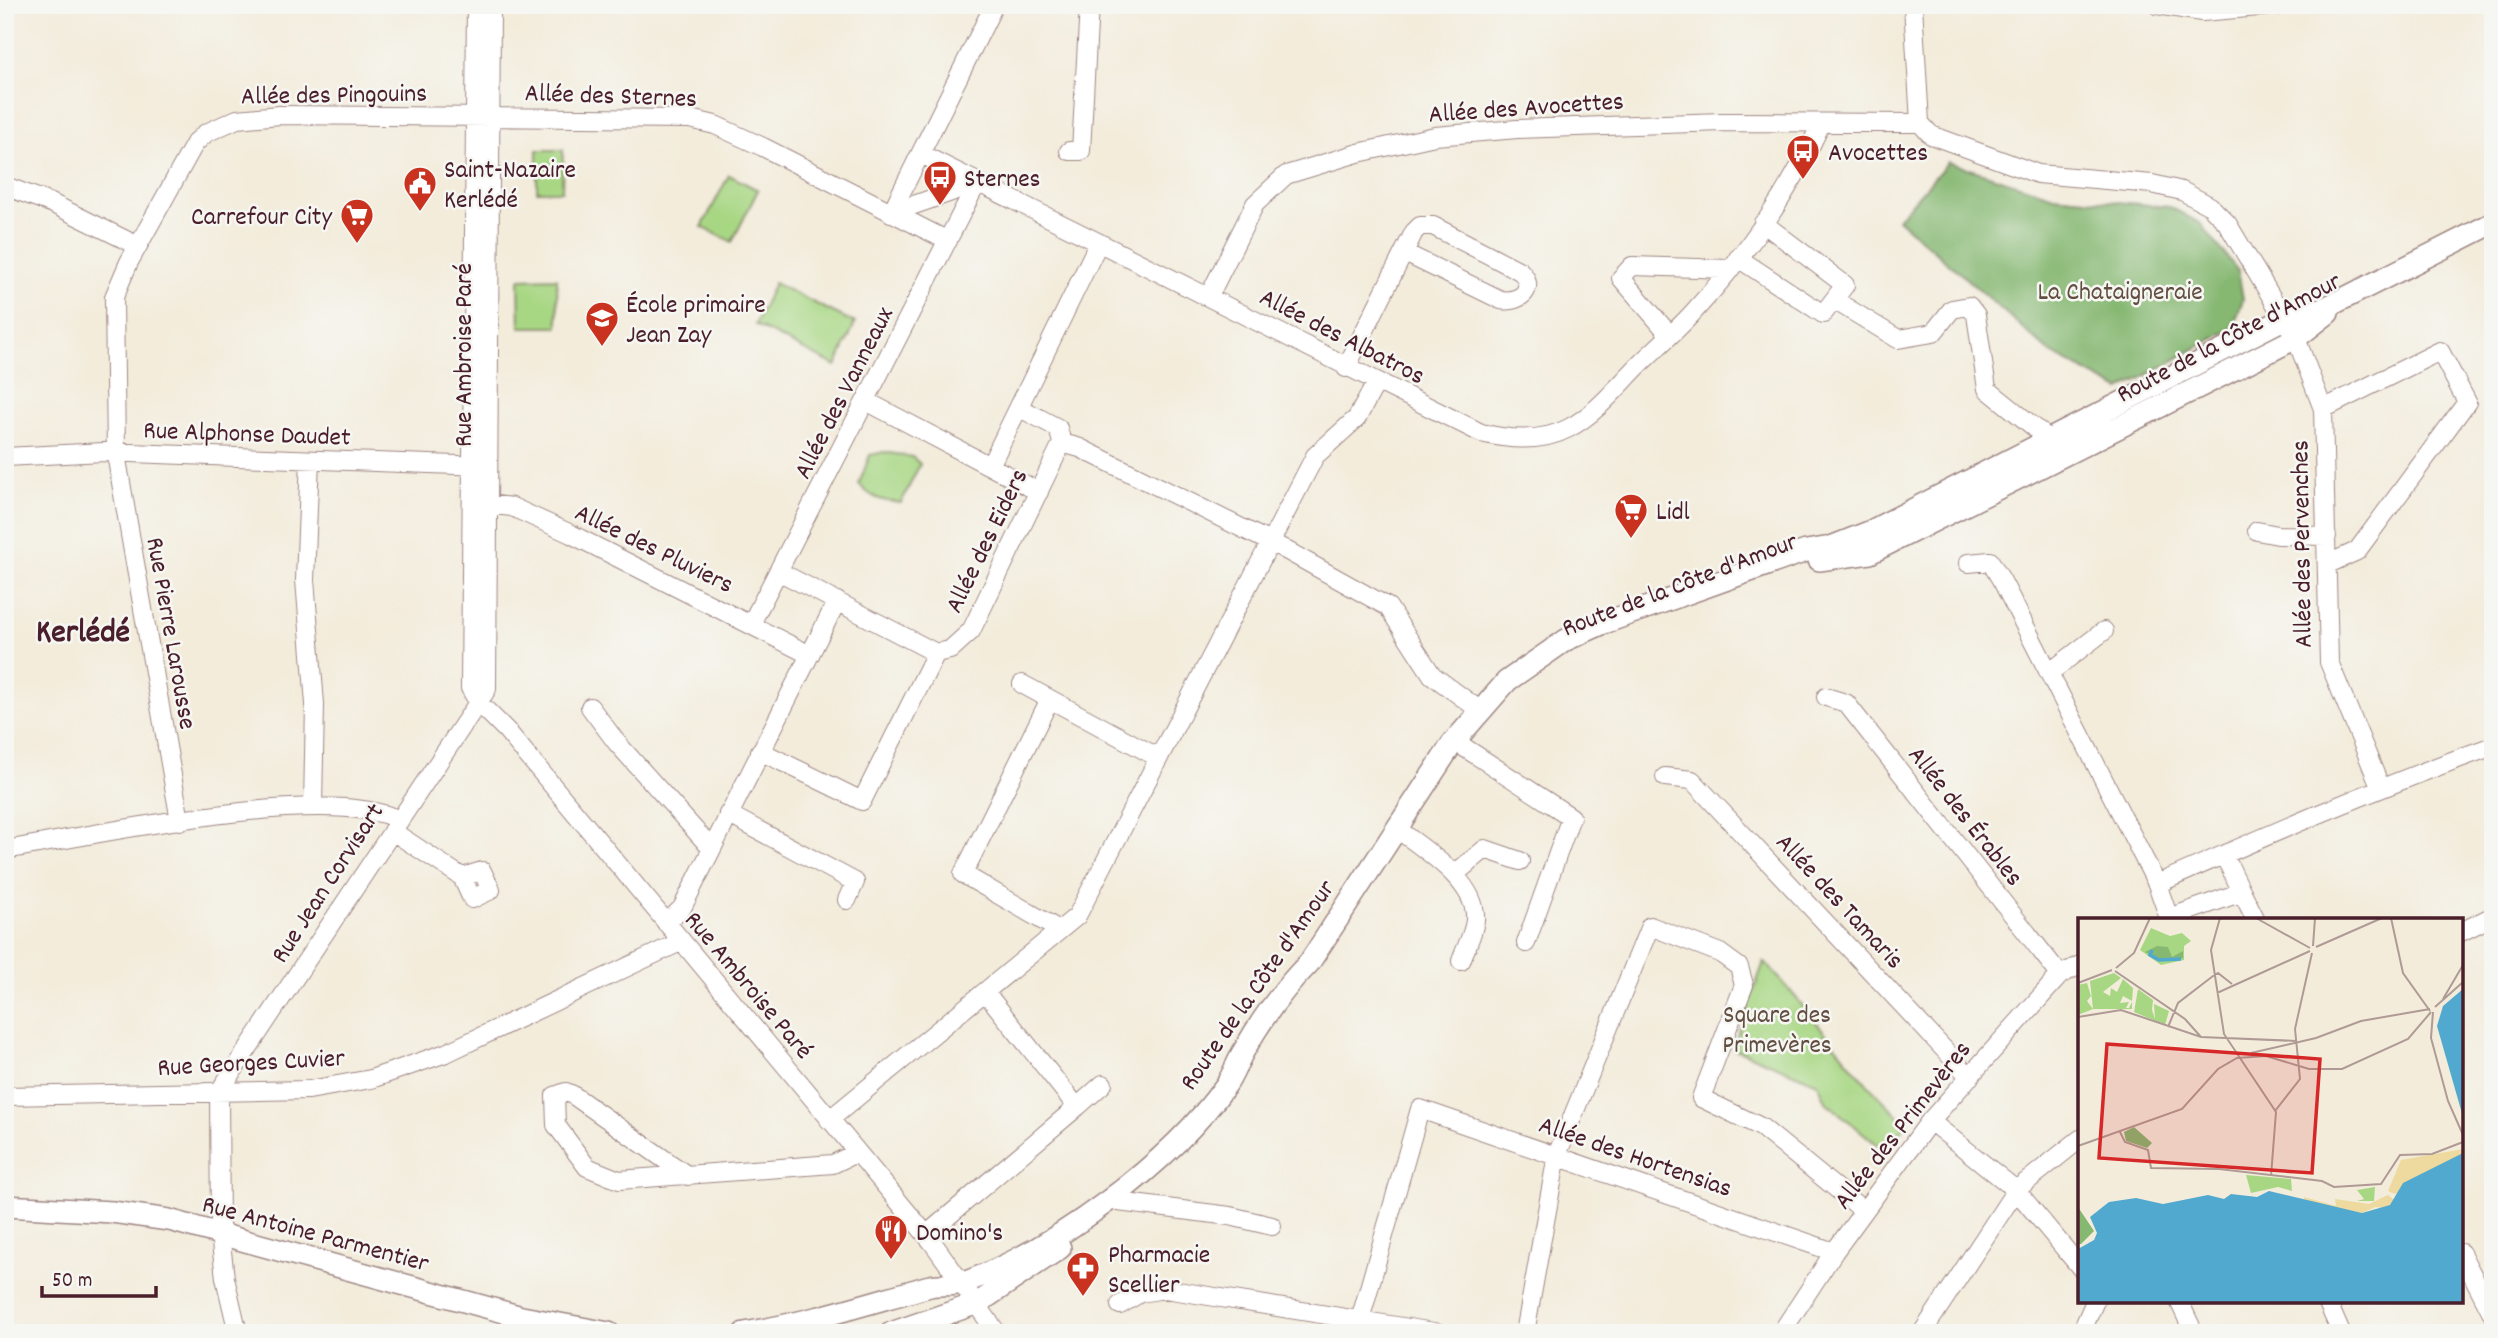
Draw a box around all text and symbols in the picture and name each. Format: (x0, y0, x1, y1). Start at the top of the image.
street label: Allée des Pingouins (241, 76, 427, 117)
street label: Allée des Sternes (524, 76, 698, 119)
street label: Allée des Avocettes (1427, 84, 1625, 135)
bus stop icon: Avocettes (1784, 132, 1822, 181)
place label: Avocettes (1828, 136, 1928, 173)
place label: Saint-Nazaire Kerlédé (444, 153, 576, 220)
bus stop icon: Sternes (921, 158, 959, 207)
place label: Sternes (964, 162, 1041, 199)
public building icon: Saint-Nazaire Kerlédé (401, 164, 439, 213)
supermarket icon: Carrefour City (338, 196, 376, 245)
place label: Carrefour City (191, 200, 332, 237)
street label: Rue Ambroise Paré (447, 263, 484, 447)
street label: Route de la Côte d'Amour (2111, 264, 2349, 414)
park label: La Chataigneraie (2037, 275, 2203, 312)
street label: Allée des Albatros (1252, 280, 1431, 396)
place label: École primaire Jean Zay (626, 288, 766, 355)
school or university icon: École primaire Jean Zay (583, 299, 621, 348)
street label: Allée des Vanneaux (786, 301, 905, 486)
street label: Rue Alphonse Daudet (143, 413, 352, 458)
street label: Allée des Pervenches (2283, 440, 2324, 648)
street label: Allée des Eiders (937, 463, 1039, 620)
supermarket icon: Lidl (1612, 491, 1650, 540)
place label: Lidl (1656, 495, 1690, 532)
street label: Allée des Pluviers (568, 496, 739, 605)
street label: Route de la Côte d'Amour (1557, 524, 1804, 648)
street label: Rue Pierre Larousse (134, 535, 205, 733)
district label: Kerlédé (36, 611, 130, 658)
street label: Allée des Érables (1898, 739, 2031, 895)
street label: Rue Jean Corvisart (263, 796, 395, 971)
street label: Allée des Tamaris (1766, 826, 1911, 979)
street label: Route de la Côte d'Amour (1172, 873, 1346, 1099)
street label: Rue Ambroise Paré (674, 904, 821, 1069)
inset map (2078, 918, 2463, 1303)
park label: Square des Primevères (1722, 998, 1832, 1065)
street label: Allée des Primevères (1826, 1034, 1982, 1218)
street label: Rue Georges Cuvier (157, 1041, 346, 1088)
street label: Allée des Hortensias (1533, 1108, 1736, 1209)
street label: Rue Antoine Parmentier (198, 1187, 433, 1284)
restaurant icon: Domino's (872, 1212, 910, 1261)
place label: Domino's (916, 1216, 1003, 1253)
place label: Pharmacie Scellier (1108, 1238, 1210, 1305)
pharmacy icon: Pharmacie Scellier (1064, 1249, 1102, 1298)
scale bar (42, 1254, 156, 1298)
text: 50 m (52, 1267, 92, 1297)

